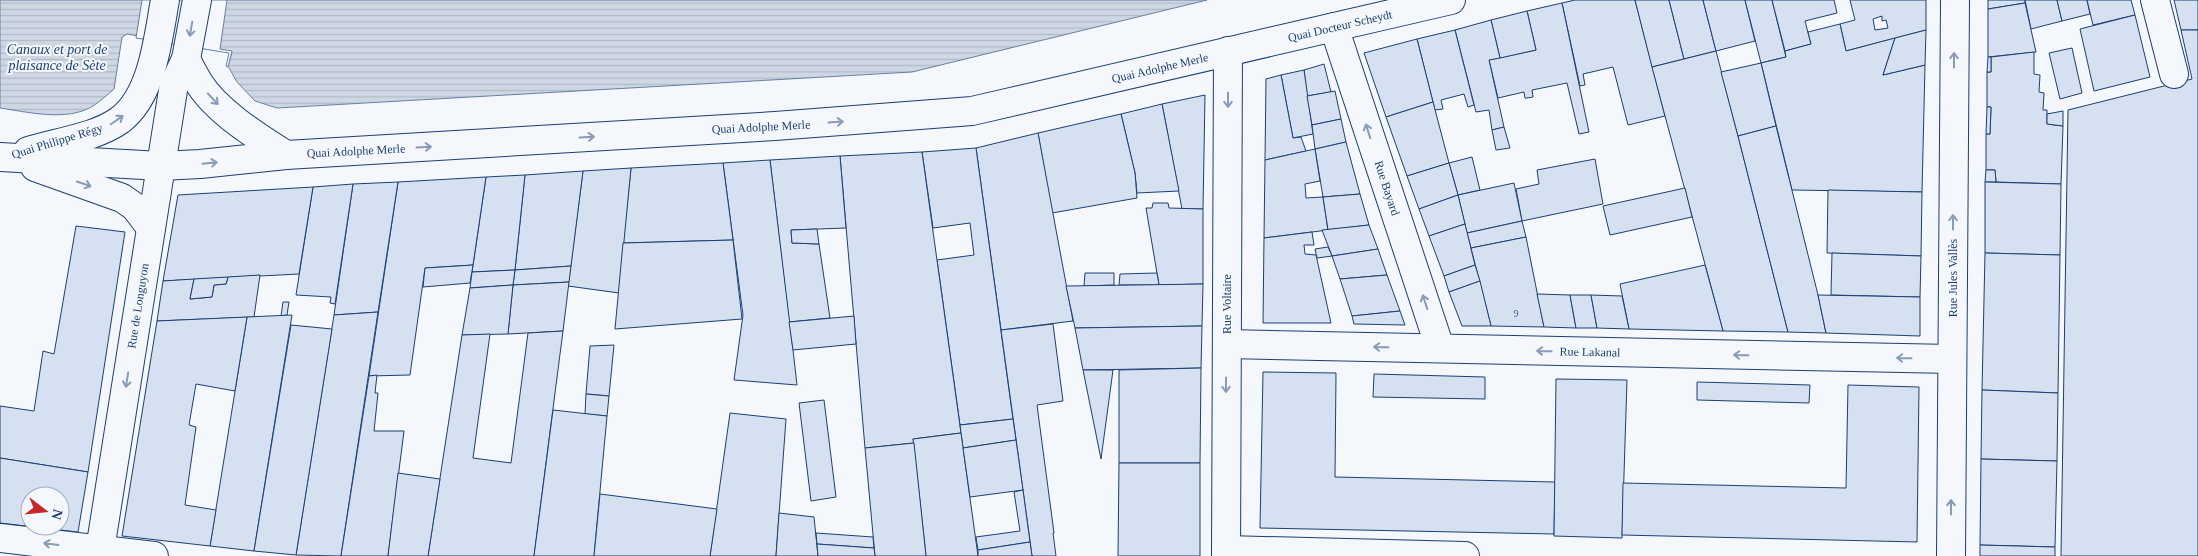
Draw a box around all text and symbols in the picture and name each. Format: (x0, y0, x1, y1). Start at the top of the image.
street label: Quai Docteur Scheydt (1286, 7, 1394, 45)
one-way arrow (186, 21, 196, 37)
water label: Canaux et port de plaisance de Sète (7, 42, 107, 73)
street label: Quai Adolphe Merle (1110, 50, 1210, 86)
one-way arrow (1949, 52, 1959, 68)
one-way arrow (207, 92, 219, 105)
one-way arrow (1223, 92, 1233, 108)
one-way arrow (110, 115, 124, 125)
street label: Quai Adolphe Merle (711, 117, 811, 137)
one-way arrow (828, 118, 844, 127)
street label: Quai Philippe Régy (10, 120, 104, 162)
one-way arrow (1363, 124, 1373, 140)
one-way arrow (578, 132, 594, 142)
street label: Quai Adolphe Merle (306, 141, 406, 161)
one-way arrow (416, 142, 432, 151)
one-way arrow (202, 158, 218, 168)
street label: Rue Bayard (1372, 159, 1402, 217)
one-way arrow (76, 180, 92, 190)
one-way arrow (1948, 215, 1958, 231)
street label: Rue Jules Vallès (1946, 238, 1960, 317)
street label: Rue de Longuyon (124, 262, 152, 350)
street label: Rue Voltaire (1220, 274, 1234, 334)
one-way arrow (1419, 295, 1429, 311)
house number: 9 (1514, 308, 1519, 319)
one-way arrow (1374, 342, 1390, 352)
street label: Rue Lakanal (1559, 344, 1621, 360)
one-way arrow (1536, 346, 1552, 355)
one-way arrow (1734, 350, 1750, 360)
one-way arrow (1896, 353, 1912, 363)
one-way arrow (121, 371, 131, 387)
one-way arrow (1221, 376, 1231, 393)
north arrow (20, 486, 70, 536)
one-way arrow (1946, 500, 1956, 516)
text: N (48, 508, 66, 521)
one-way arrow (44, 539, 60, 549)

